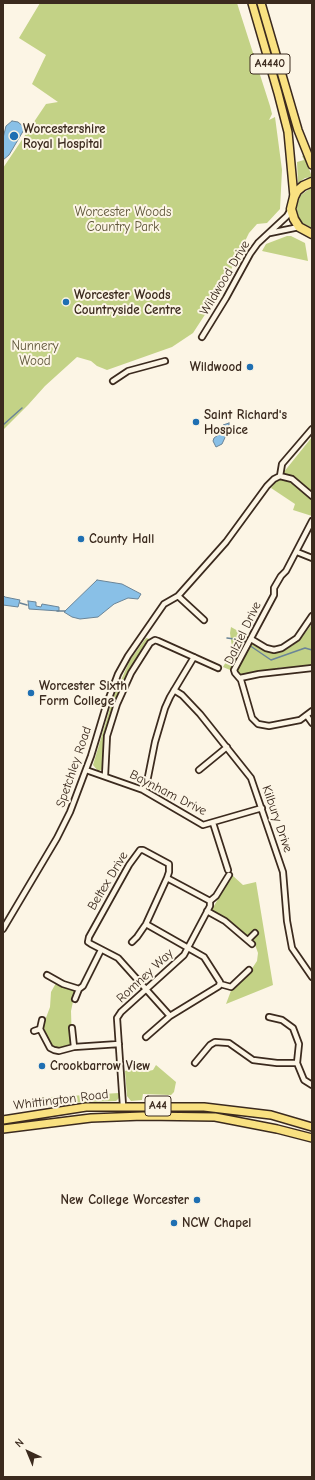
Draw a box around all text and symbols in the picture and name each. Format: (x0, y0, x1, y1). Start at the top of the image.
road number: A4440 (250, 54, 290, 74)
place label: Worcestershire Royal Hospital (23, 121, 105, 152)
marker: Worcestershire Royal Hospital (8, 130, 20, 142)
park label: Worcester Woods Country Park (75, 204, 171, 235)
street label: Wildwood Drive (197, 238, 253, 318)
place label: Worcester Woods Countryside Centre (74, 287, 181, 318)
marker: Worcester Woods Countryside Centre (61, 297, 71, 307)
park label: Nunnery Wood (11, 338, 59, 369)
place label: Wildwood (190, 359, 242, 375)
marker: Wildwood (245, 362, 255, 372)
place label: Saint Richard's Hospice (204, 407, 287, 438)
marker: Saint Richard's Hospice (191, 417, 201, 427)
place label: County Hall (89, 531, 154, 547)
marker: County Hall (76, 534, 86, 544)
street label: Dalziel Drive (221, 599, 265, 667)
place label: Worcester Sixth Form College (39, 678, 127, 709)
marker: Worcester Sixth Form College (26, 688, 36, 698)
street label: Spetchley Road (53, 724, 95, 810)
street label: Baynham Drive (127, 767, 209, 819)
street label: Kilbury Drive (258, 783, 296, 855)
street label: Beltex Drive (84, 849, 132, 913)
street label: Romney Way (113, 946, 177, 1006)
place label: Crookbarrow View (50, 1058, 150, 1074)
marker: Crookbarrow View (37, 1061, 47, 1071)
street label: Whittington Road (13, 1086, 109, 1114)
road number: A44 (145, 1096, 171, 1116)
place label: New College Worcester (61, 1192, 189, 1208)
marker: New College Worcester (192, 1195, 202, 1205)
place label: NCW Chapel (182, 1215, 251, 1231)
marker: NCW Chapel (169, 1218, 179, 1228)
north arrow (8, 1432, 48, 1472)
text: N (12, 1436, 26, 1450)

